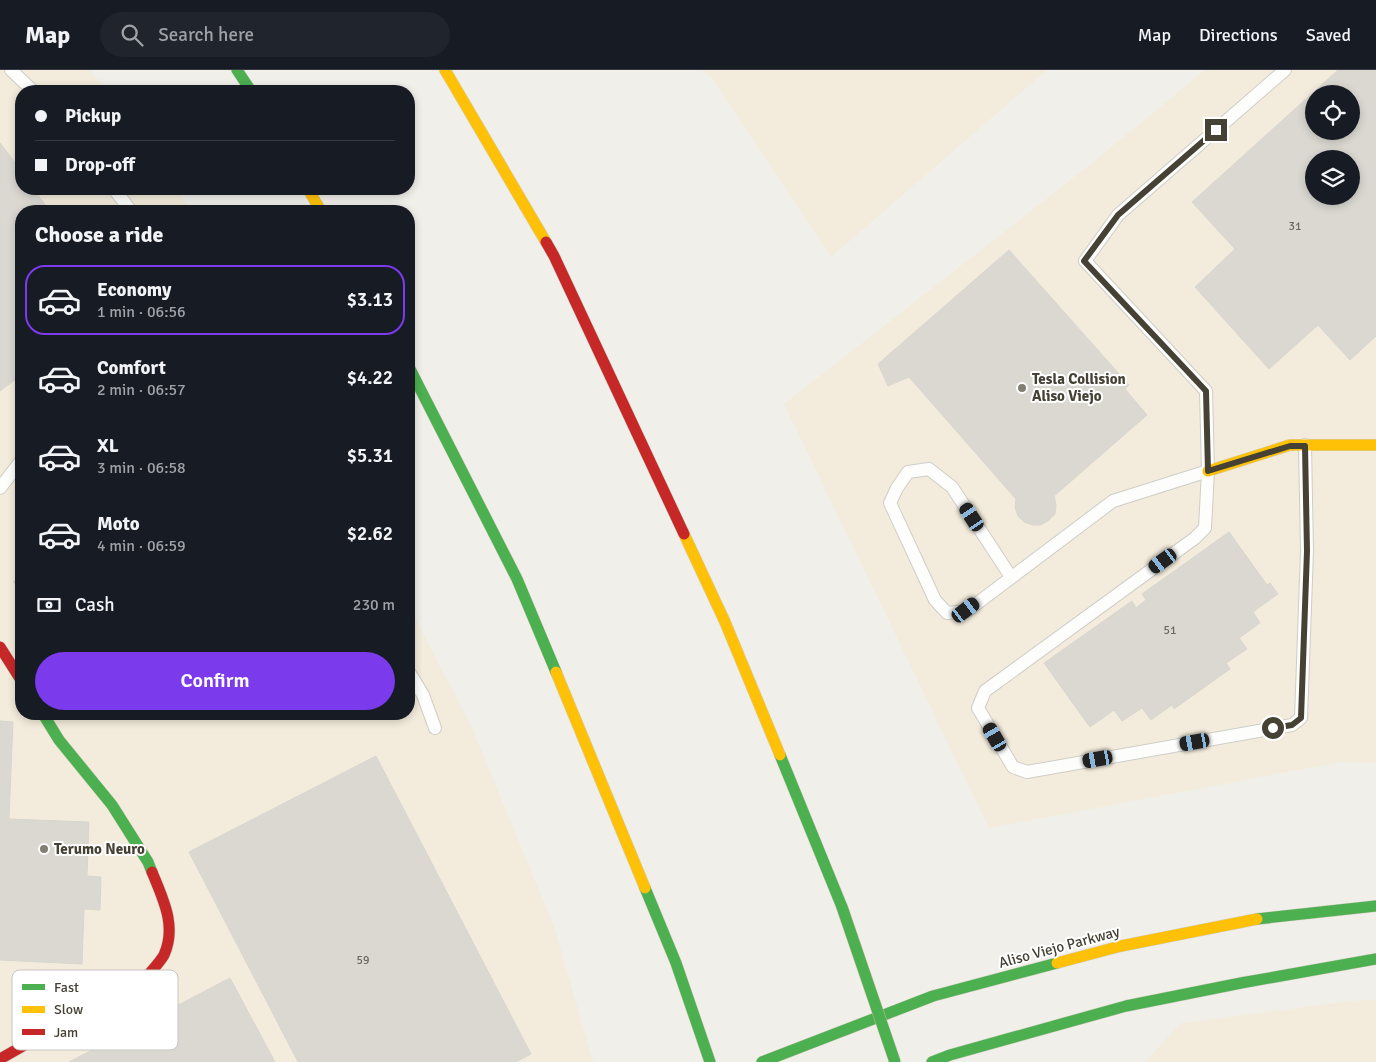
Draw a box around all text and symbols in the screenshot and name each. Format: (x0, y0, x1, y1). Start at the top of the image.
search box (100, 12, 450, 57)
text: Map (25, 20, 70, 50)
icon: search (118, 21, 146, 49)
text: Search here (158, 23, 254, 47)
text: Map (1138, 24, 1171, 46)
text: Directions (1199, 24, 1278, 46)
text: Saved (1306, 24, 1351, 46)
map controls (1305, 85, 1360, 205)
button: locate (1305, 85, 1360, 140)
text: Pickup (65, 104, 121, 128)
route end (1205, 119, 1227, 141)
button: layers (1305, 150, 1360, 205)
text: Drop-off (65, 153, 135, 177)
house number: 31 (1289, 219, 1301, 234)
text: Choose a ride (35, 221, 163, 248)
icon: car (37, 278, 82, 323)
text: Economy (97, 278, 171, 302)
text: $3.13 (347, 288, 393, 312)
text: 1 min · 06:56 (97, 302, 186, 322)
icon: car (37, 356, 82, 401)
text: Comfort (97, 356, 166, 380)
text: $4.22 (347, 366, 393, 390)
place label: Tesla Collision Aliso Viejo (1032, 370, 1126, 405)
text: 2 min · 06:57 (97, 380, 186, 400)
marker: Tesla Collision Aliso Viejo (1016, 382, 1028, 394)
icon: car (37, 434, 82, 479)
text: XL (97, 434, 119, 458)
text: $5.31 (347, 444, 393, 468)
text: 3 min · 06:58 (97, 458, 186, 478)
car (957, 500, 986, 534)
icon: car (37, 512, 82, 557)
text: Moto (97, 512, 140, 536)
text: $2.62 (347, 522, 393, 546)
text: 4 min · 06:59 (97, 536, 186, 556)
car (1146, 546, 1179, 576)
icon: cash (35, 591, 63, 619)
text: Cash (75, 593, 115, 617)
text: 230 m (353, 595, 395, 615)
car (949, 595, 982, 625)
house number: 51 (1164, 623, 1176, 638)
button: Confirm (35, 652, 395, 710)
route start (1262, 717, 1284, 739)
car (981, 720, 1008, 754)
car (1178, 732, 1211, 752)
car (1081, 749, 1114, 769)
place label: Terumo Neuro (54, 840, 145, 858)
marker: Terumo Neuro (38, 843, 50, 855)
street label: Aliso Viejo Parkway (997, 922, 1121, 972)
house number: 59 (357, 953, 369, 968)
legend (12, 970, 178, 1050)
text: Fast (54, 979, 79, 996)
text: Slow (54, 1001, 83, 1018)
text: Jam (54, 1024, 78, 1041)

